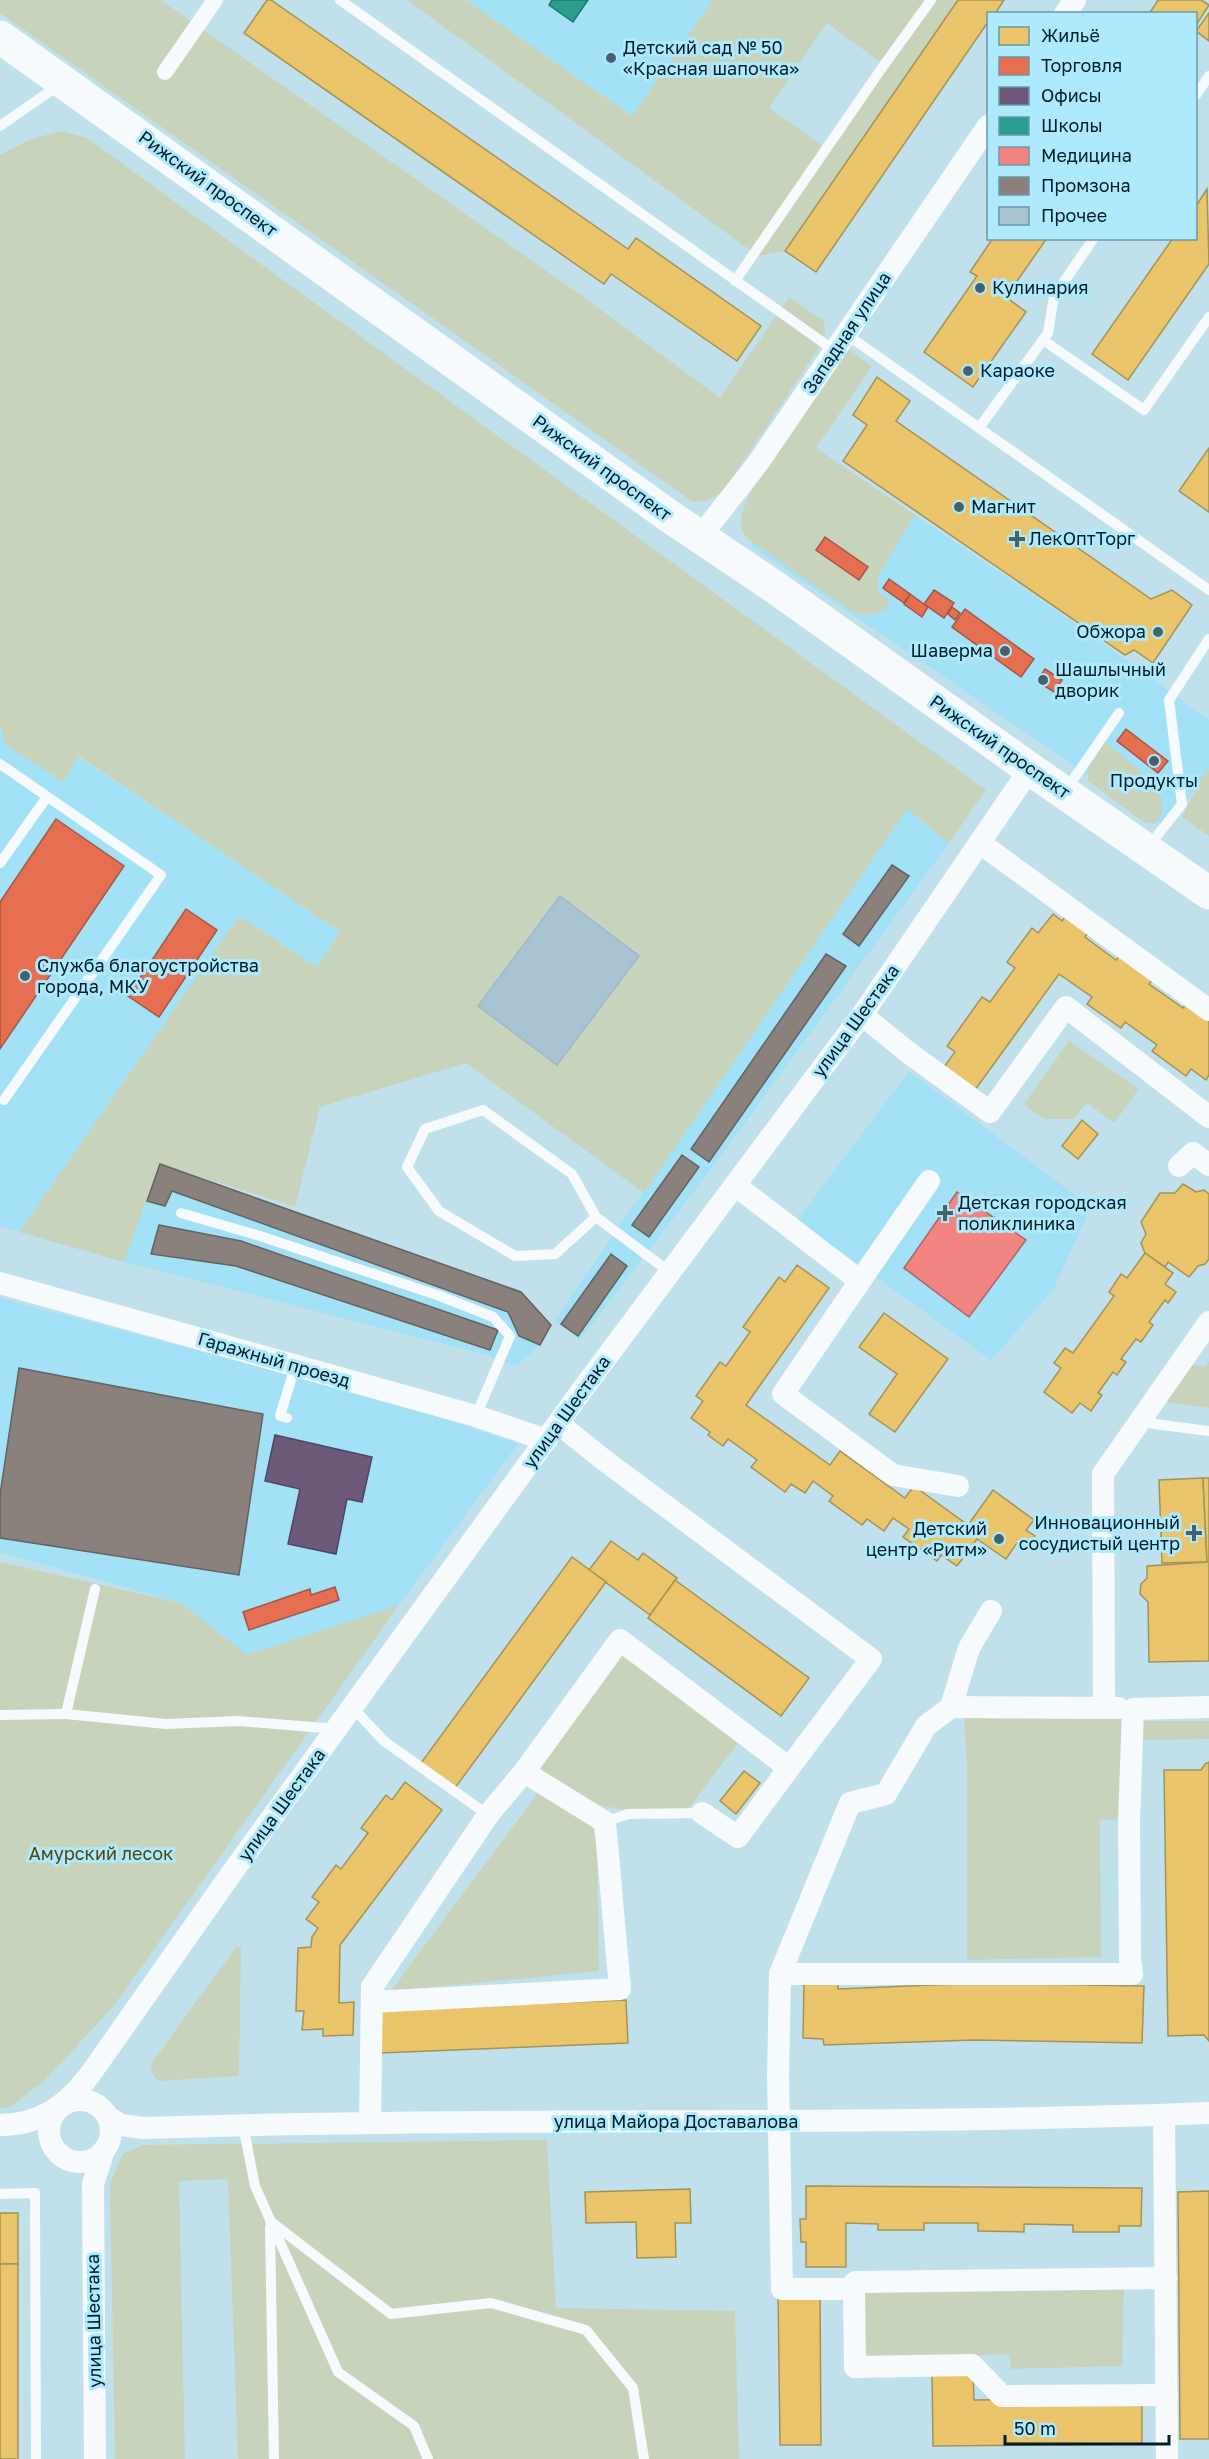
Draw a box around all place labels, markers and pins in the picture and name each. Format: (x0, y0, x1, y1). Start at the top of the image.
place label: Детский сад № 50 «Красная шапочка» (623, 36, 799, 79)
marker: Детский сад № 50 «Красная шапочка» (604, 51, 618, 65)
place label: Кулинария (992, 276, 1089, 298)
marker: Кулинария (973, 281, 987, 295)
place label: Караоке (980, 359, 1055, 381)
marker: Караоке (961, 364, 975, 378)
place label: Магнит (971, 495, 1036, 517)
marker: Магнит (952, 500, 966, 514)
place label: ЛекОптТорг (1029, 527, 1135, 549)
marker: ЛекОптТорг (1010, 532, 1024, 546)
place label: Обжора (1076, 620, 1146, 642)
marker: Обжора (1151, 625, 1165, 639)
place label: Шаверма (911, 639, 993, 661)
marker: Шаверма (998, 644, 1012, 658)
place label: Шашлычный дворик (1055, 658, 1166, 701)
marker: Шашлычный дворик (1036, 673, 1050, 687)
marker: Продукты (1147, 754, 1161, 768)
place label: Продукты (1110, 769, 1198, 791)
place label: Служба благоустройства города, МКУ (37, 954, 259, 997)
marker: Служба благоустройства города, МКУ (18, 969, 32, 983)
place label: Детская городская поликлиника (958, 1191, 1127, 1234)
marker: Детская городская поликлиника (936, 1204, 954, 1222)
place label: Инновационный сосудистый центр (1019, 1511, 1180, 1554)
place label: Детский центр «Ритм» (866, 1517, 987, 1560)
marker: Инновационный сосудистый центр (1185, 1524, 1203, 1542)
marker: Детский центр «Ритм» (992, 1532, 1006, 1546)

